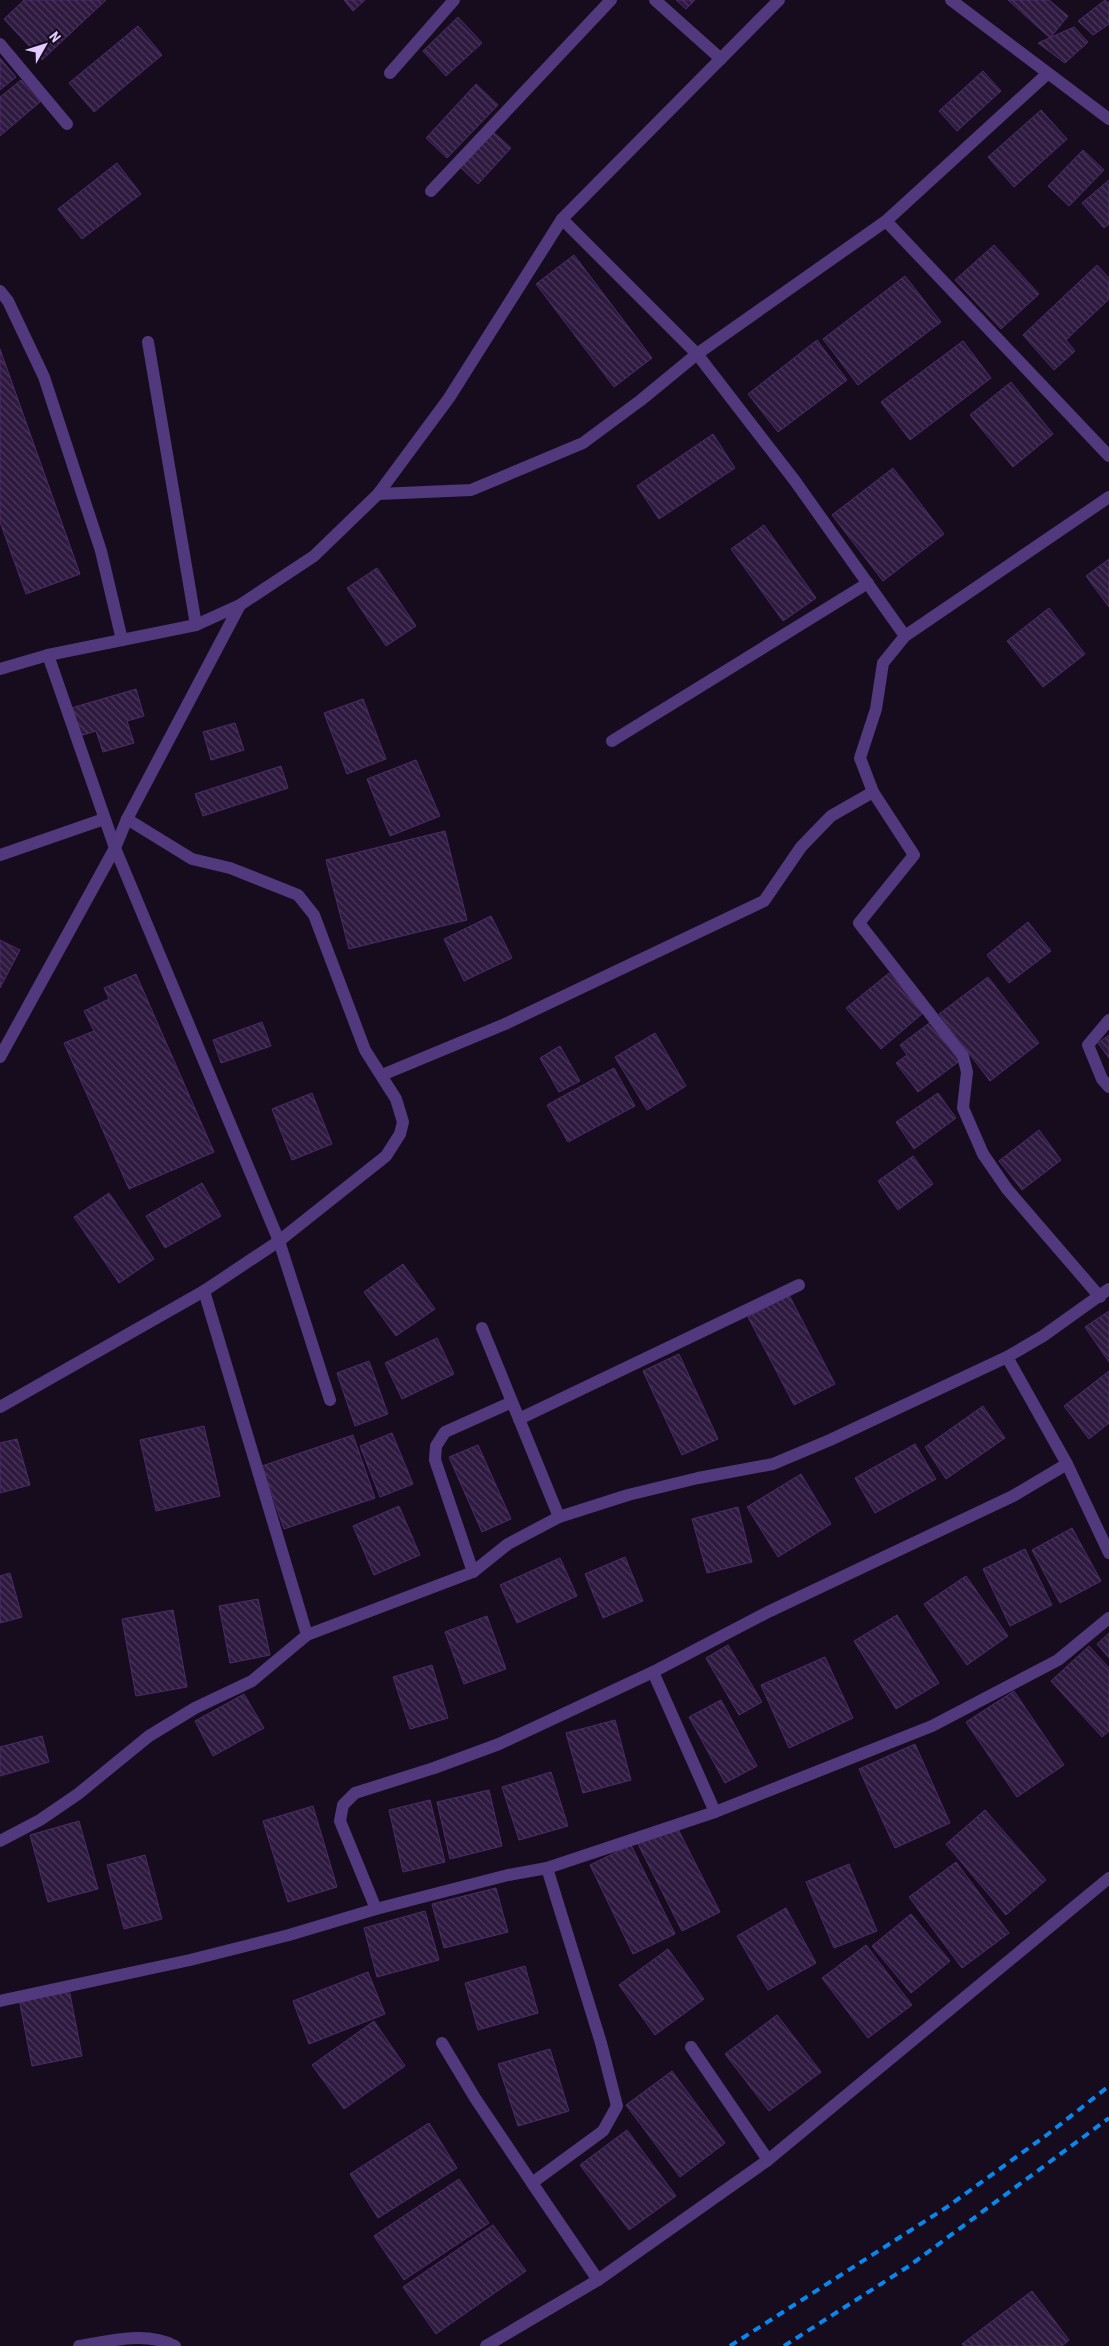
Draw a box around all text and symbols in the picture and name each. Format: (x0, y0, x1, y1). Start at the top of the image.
north arrow (20, 20, 70, 70)
text: N (46, 28, 64, 45)

